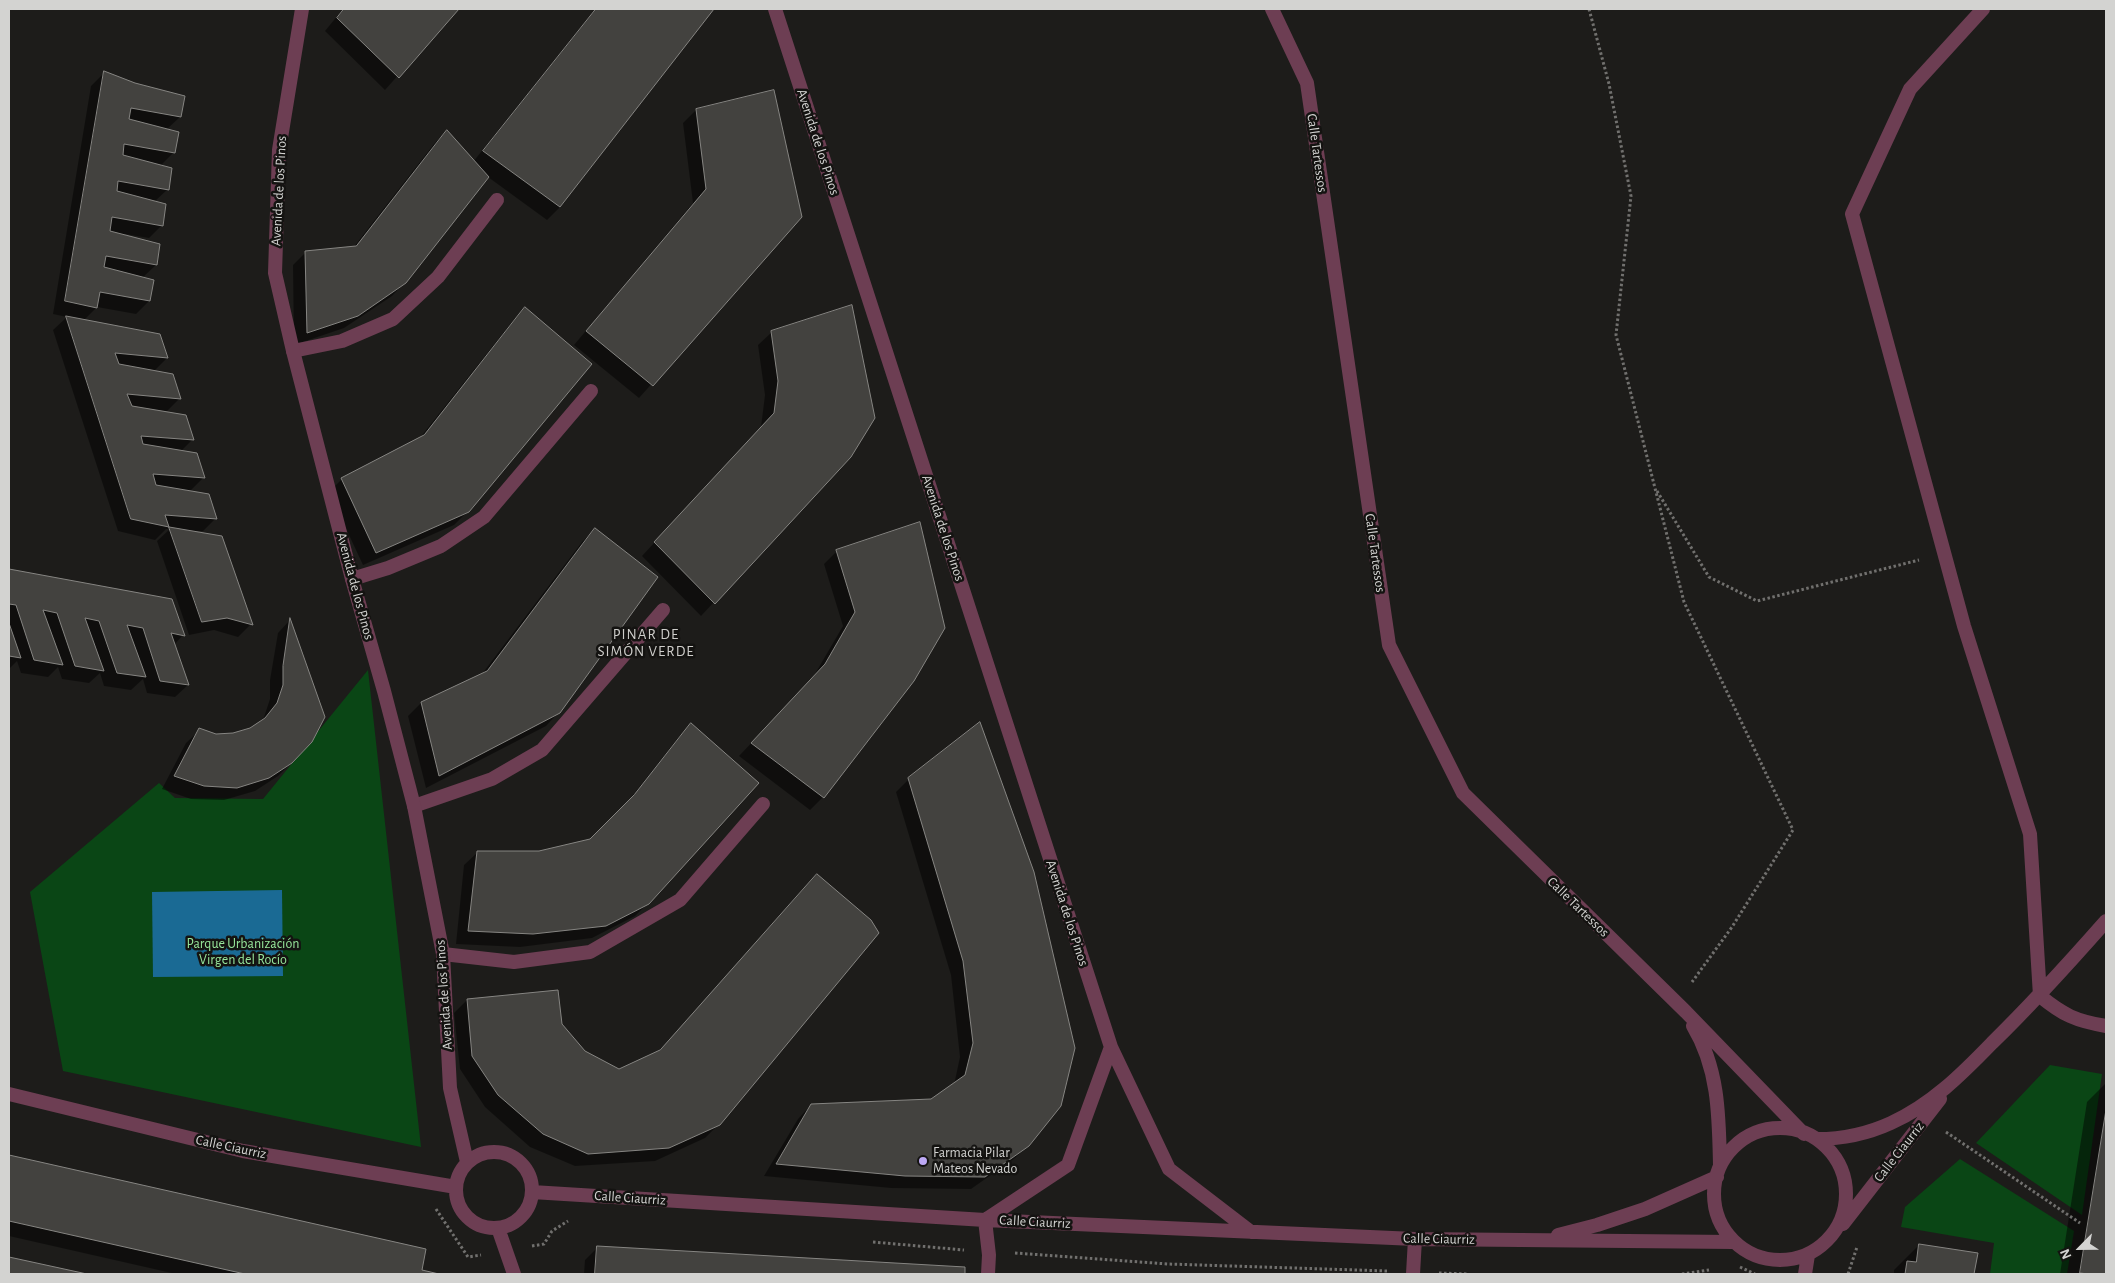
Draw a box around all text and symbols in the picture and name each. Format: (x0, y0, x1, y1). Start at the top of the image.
street label: Avenida de los Pinos (793, 87, 843, 197)
street label: Calle Tartessos (1303, 113, 1331, 193)
street label: Avenida de los Pinos (268, 135, 290, 247)
street label: Avenida de los Pinos (918, 473, 968, 583)
street label: Calle Tartessos (1361, 513, 1389, 593)
street label: Avenida de los Pinos (333, 530, 377, 642)
district label: PINAR DE SIMÓN VERDE (596, 625, 696, 660)
street label: Avenida de los Pinos (1042, 858, 1092, 968)
street label: Calle Tartessos (1544, 873, 1612, 941)
park label: Parque Urbanización Virgen del Rocío (187, 936, 299, 969)
street label: Avenida de los Pinos (432, 939, 456, 1051)
street label: Calle Ciaurriz (1870, 1119, 1928, 1185)
street label: Calle Ciaurriz (194, 1131, 268, 1163)
place label: Farmacia Pilar Mateos Nevado (933, 1145, 1017, 1178)
marker: Farmacia Pilar Mateos Nevado (917, 1155, 929, 1167)
street label: Calle Ciaurriz (594, 1187, 666, 1209)
street label: Calle Ciaurriz (999, 1212, 1071, 1232)
north arrow (2055, 1223, 2105, 1273)
street label: Calle Ciaurriz (1403, 1230, 1475, 1248)
text: N (2058, 1247, 2075, 1261)

